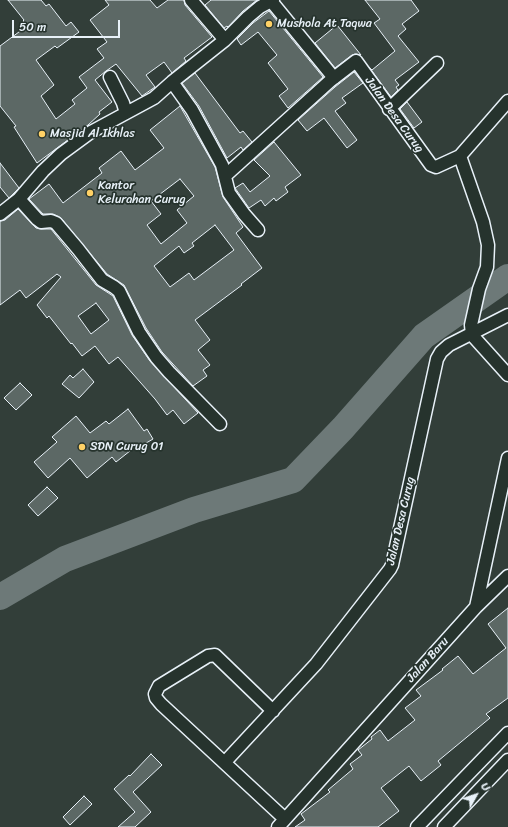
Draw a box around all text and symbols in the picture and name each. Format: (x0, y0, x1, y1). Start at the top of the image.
scale bar (14, 12, 122, 38)
text: 50 m (19, 16, 46, 38)
place label: Mushola At Taqwa (277, 17, 372, 31)
marker: Mushola At Taqwa (264, 19, 274, 29)
street label: Jalan Desa Curug (362, 74, 426, 156)
place label: Masjid Al Ikhlas (50, 127, 135, 141)
marker: Masjid Al Ikhlas (37, 129, 47, 139)
place label: Kantor Kelurahan Curug (98, 179, 185, 207)
marker: Kantor Kelurahan Curug (85, 188, 95, 198)
place label: SDN Curug 01 (90, 440, 163, 454)
marker: SDN Curug 01 (77, 442, 87, 452)
street label: Jalan Desa Curug (384, 476, 418, 566)
street label: Jalan Baru (404, 635, 452, 685)
north arrow (456, 775, 496, 815)
text: U (476, 778, 495, 796)

